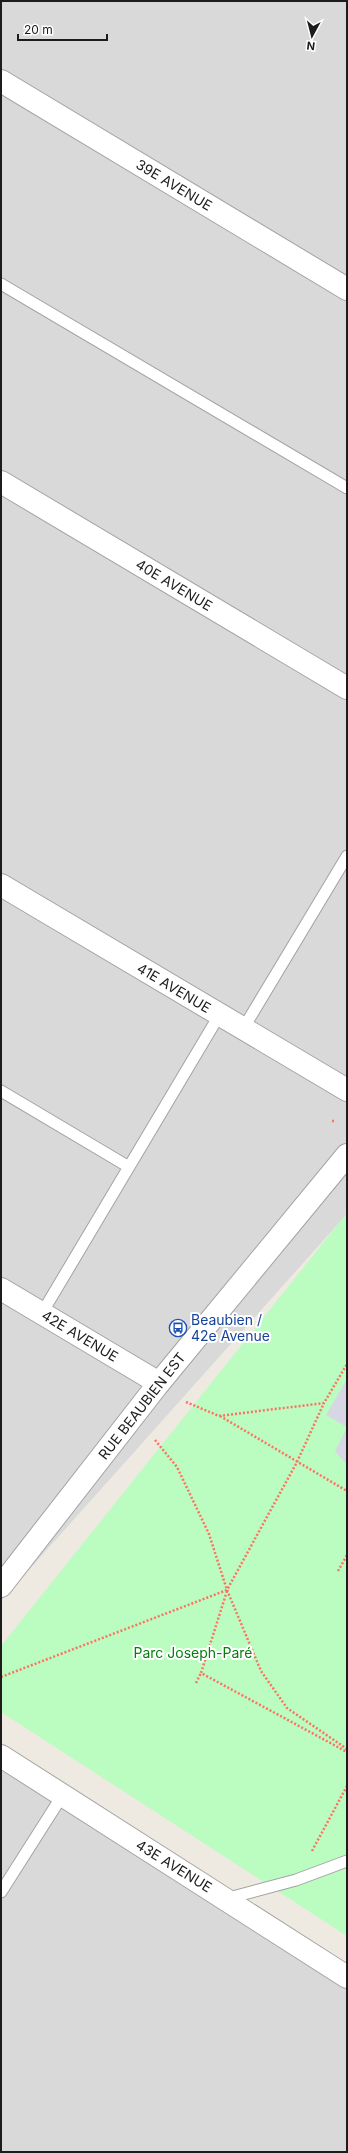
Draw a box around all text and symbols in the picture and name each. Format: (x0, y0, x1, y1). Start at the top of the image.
scale bar (18, 16, 107, 42)
north arrow (292, 16, 332, 56)
text: 20 m (24, 22, 53, 37)
text: N (306, 38, 316, 53)
street label: 39E AVENUE (133, 155, 215, 214)
street label: 40E AVENUE (133, 555, 216, 614)
street label: 41E AVENUE (134, 959, 214, 1016)
street label: 42E AVENUE (39, 1306, 122, 1365)
place label: Beaubien / 42e Avenue (191, 1311, 270, 1344)
bus stop icon: Beaubien / 42e Avenue (168, 1318, 188, 1338)
street label: RUE BEAUBIEN EST (94, 1349, 189, 1463)
park label: Parc Joseph-Paré (133, 1644, 253, 1661)
street label: 43E AVENUE (133, 1836, 215, 1896)

